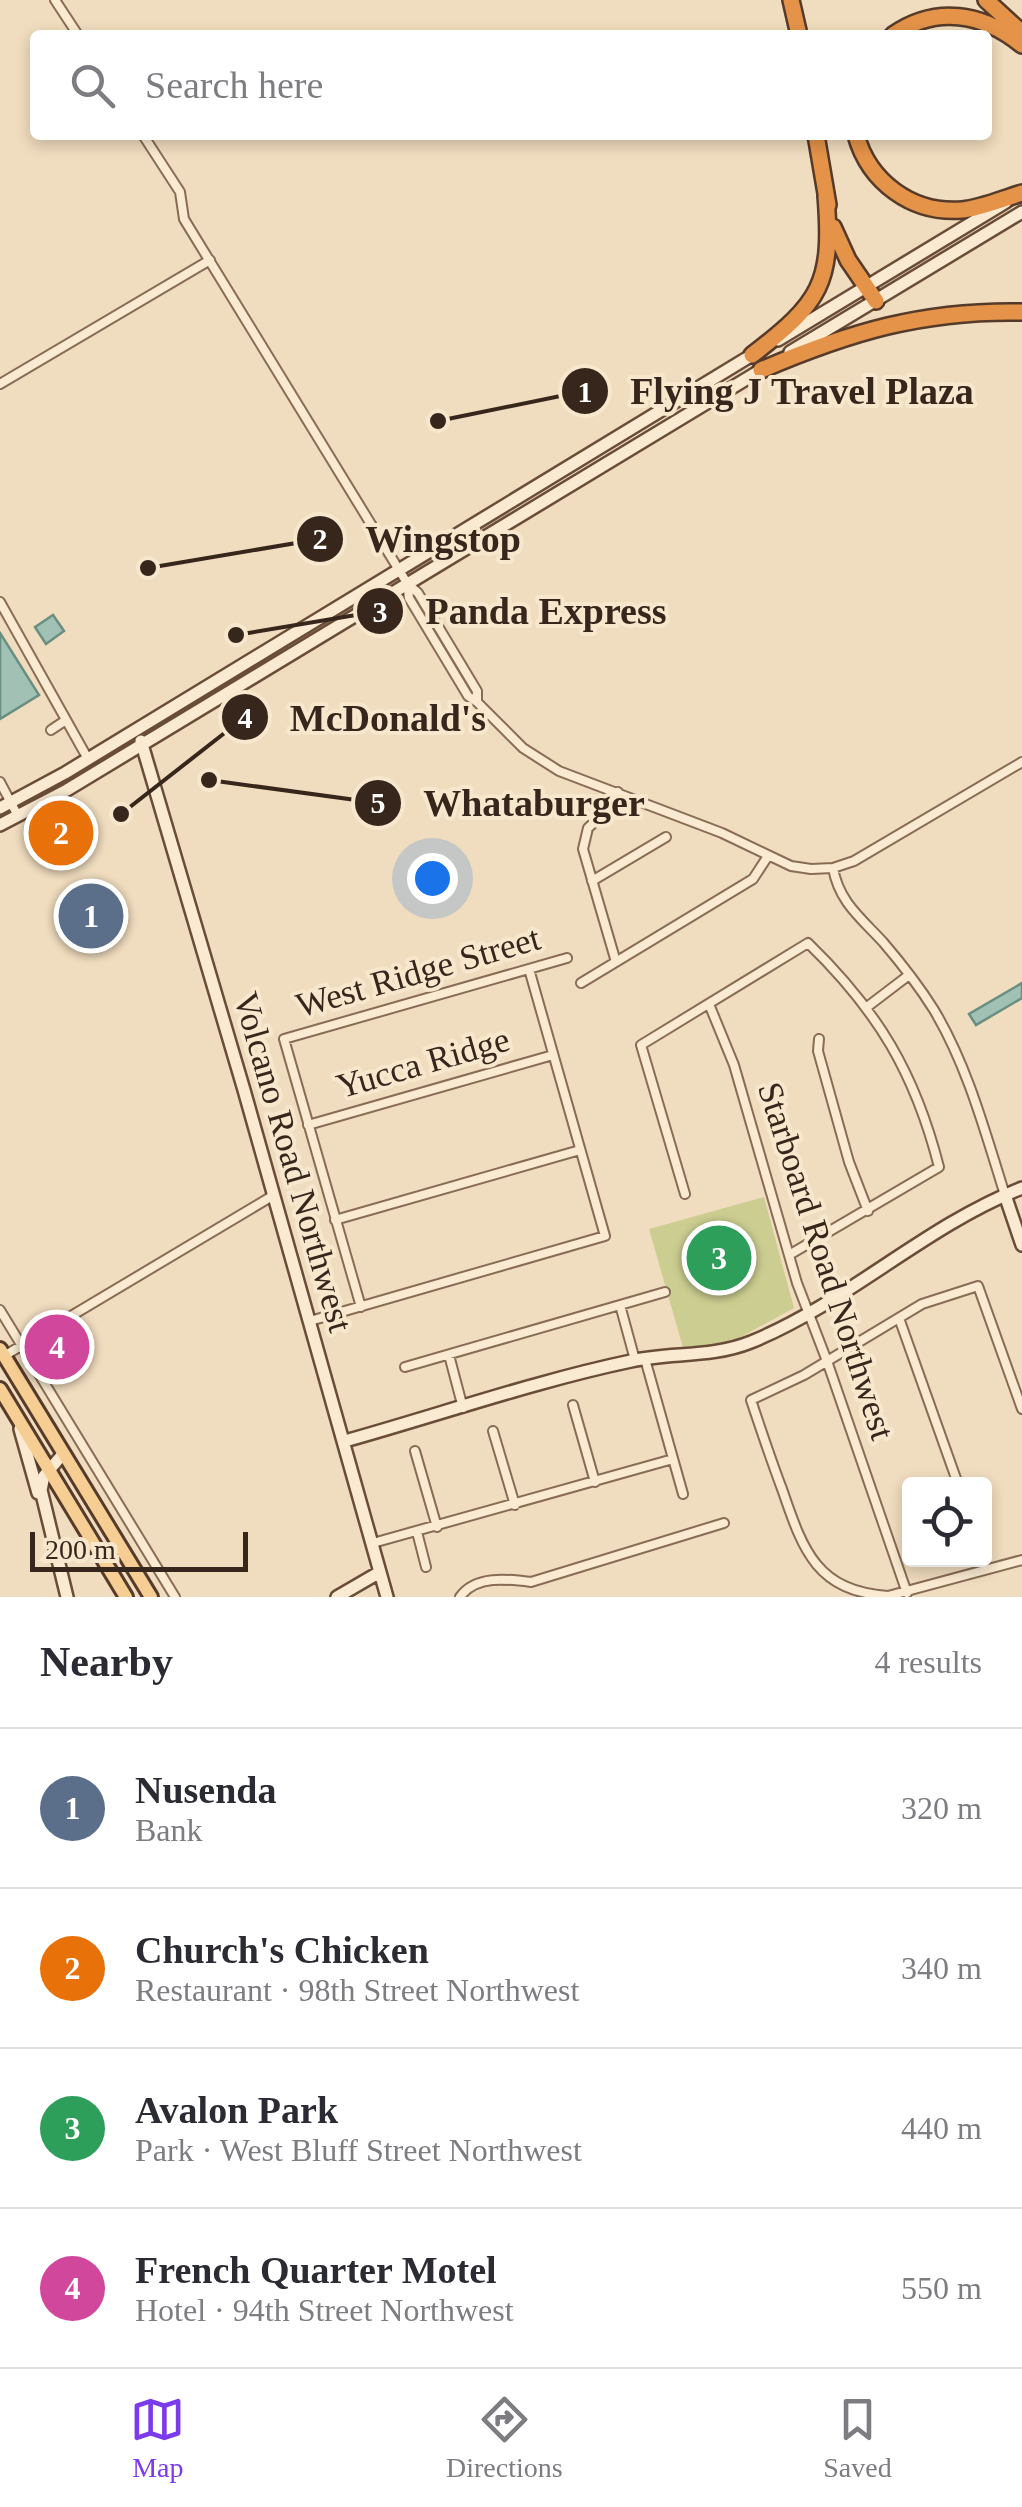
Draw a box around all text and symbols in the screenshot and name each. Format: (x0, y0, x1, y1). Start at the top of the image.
search box (30, 30, 992, 140)
icon: search (65, 58, 120, 113)
text: Search here (145, 64, 323, 106)
callout: Flying J Travel Plaza (560, 357, 995, 425)
text: Flying J Travel Plaza (630, 370, 974, 412)
text: 1 (578, 375, 593, 408)
callout: Wingstop (295, 505, 541, 573)
text: Wingstop (365, 518, 521, 560)
text: 2 (313, 522, 328, 555)
callout: Panda Express (355, 577, 686, 645)
text: Panda Express (425, 590, 667, 632)
text: 3 (373, 595, 388, 628)
callout: McDonald's (220, 683, 506, 751)
text: McDonald's (290, 697, 486, 739)
text: 4 (238, 701, 253, 734)
callout: Whataburger (353, 769, 665, 837)
text: Whataburger (423, 782, 645, 824)
text: 5 (371, 786, 386, 819)
pin: 2 (28, 796, 94, 870)
your location (407, 853, 458, 904)
pin: 1 (58, 878, 124, 954)
street label: West Ridge Street (292, 918, 545, 1025)
street label: Volcano Road Northwest (226, 988, 360, 1336)
street label: Yucca Ridge (332, 1020, 514, 1106)
street label: Starboard Road Northwest (750, 1077, 902, 1445)
pin: 3 (686, 1220, 752, 1296)
pin: 4 (24, 1310, 90, 1384)
map controls (902, 1477, 992, 1567)
button: locate (902, 1477, 992, 1567)
scale bar (30, 1527, 248, 1572)
text: 200 m (45, 1534, 116, 1565)
text: Nearby (40, 1639, 173, 1685)
text: 4 results (874, 1644, 982, 1680)
text: Nusenda (135, 1769, 277, 1811)
text: 1 (65, 1790, 81, 1826)
text: 320 m (901, 1790, 982, 1826)
text: Bank (135, 1812, 203, 1848)
text: Church's Chicken (135, 1929, 429, 1971)
text: 2 (65, 1950, 81, 1986)
text: 340 m (901, 1950, 982, 1986)
text: Restaurant · 98th Street Northwest (135, 1972, 579, 2008)
text: Avalon Park (135, 2089, 338, 2131)
text: 3 (65, 2110, 81, 2146)
text: 440 m (901, 2110, 982, 2146)
text: Park · West Bluff Street Northwest (135, 2132, 582, 2168)
text: French Quarter Motel (135, 2249, 497, 2291)
text: 4 (65, 2270, 81, 2306)
text: 550 m (901, 2270, 982, 2306)
text: Hotel · 94th Street Northwest (135, 2292, 514, 2328)
tab: Map (130, 2392, 185, 2484)
tab: Directions (446, 2392, 563, 2484)
tab: Saved (823, 2392, 892, 2484)

